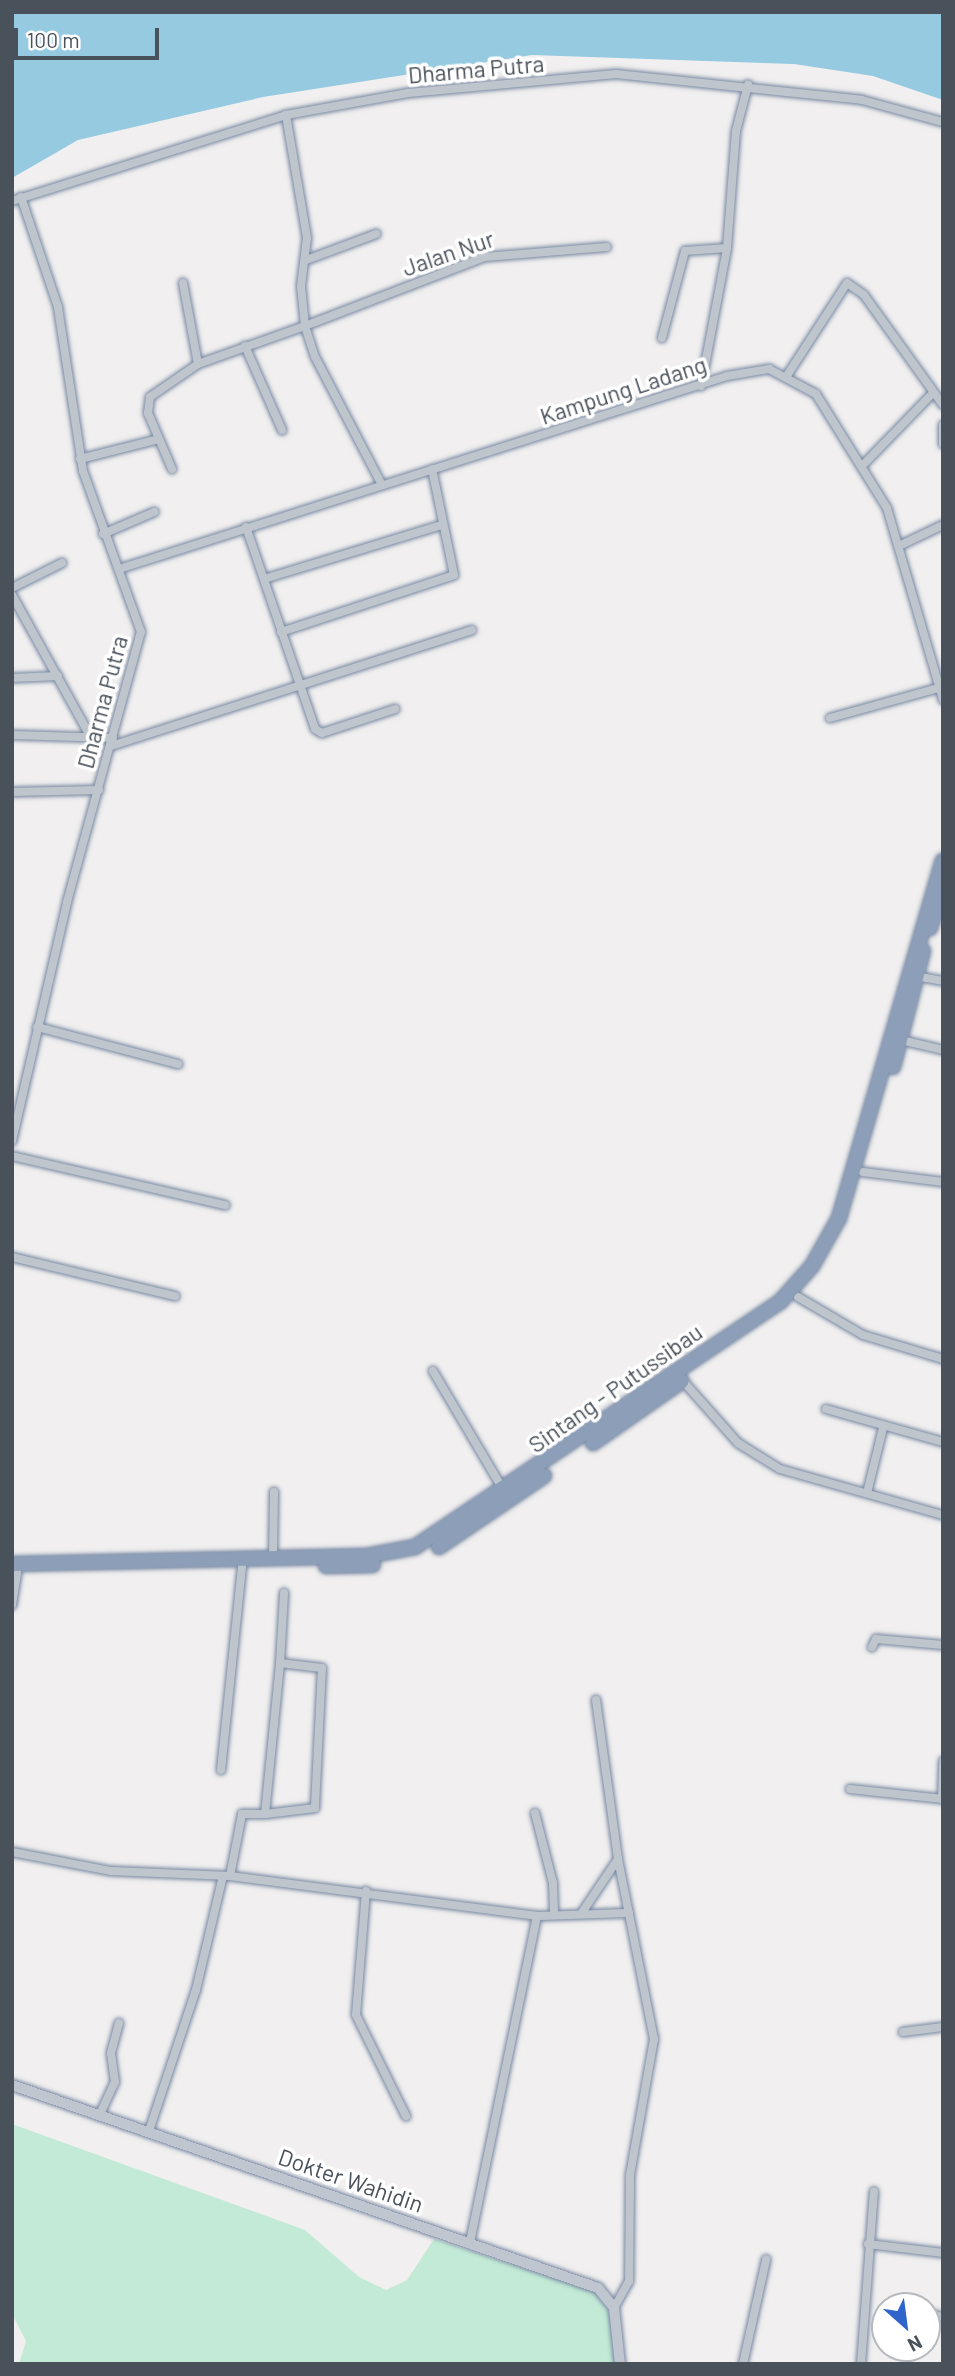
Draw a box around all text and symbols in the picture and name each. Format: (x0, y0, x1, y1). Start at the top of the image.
scale bar (18, 14, 163, 58)
text: 100 m (27, 27, 80, 52)
street label: Dharma Putra (407, 49, 545, 89)
street label: Jalan Nur (398, 224, 498, 282)
street label: Kampung Ladang (536, 350, 710, 430)
street label: Dharma Putra (71, 633, 133, 771)
street label: Sintang - Putussibau (523, 1318, 707, 1458)
street label: Dokter Wahidin (275, 2142, 427, 2218)
north arrow (871, 2292, 941, 2362)
text: N (904, 2331, 926, 2357)

